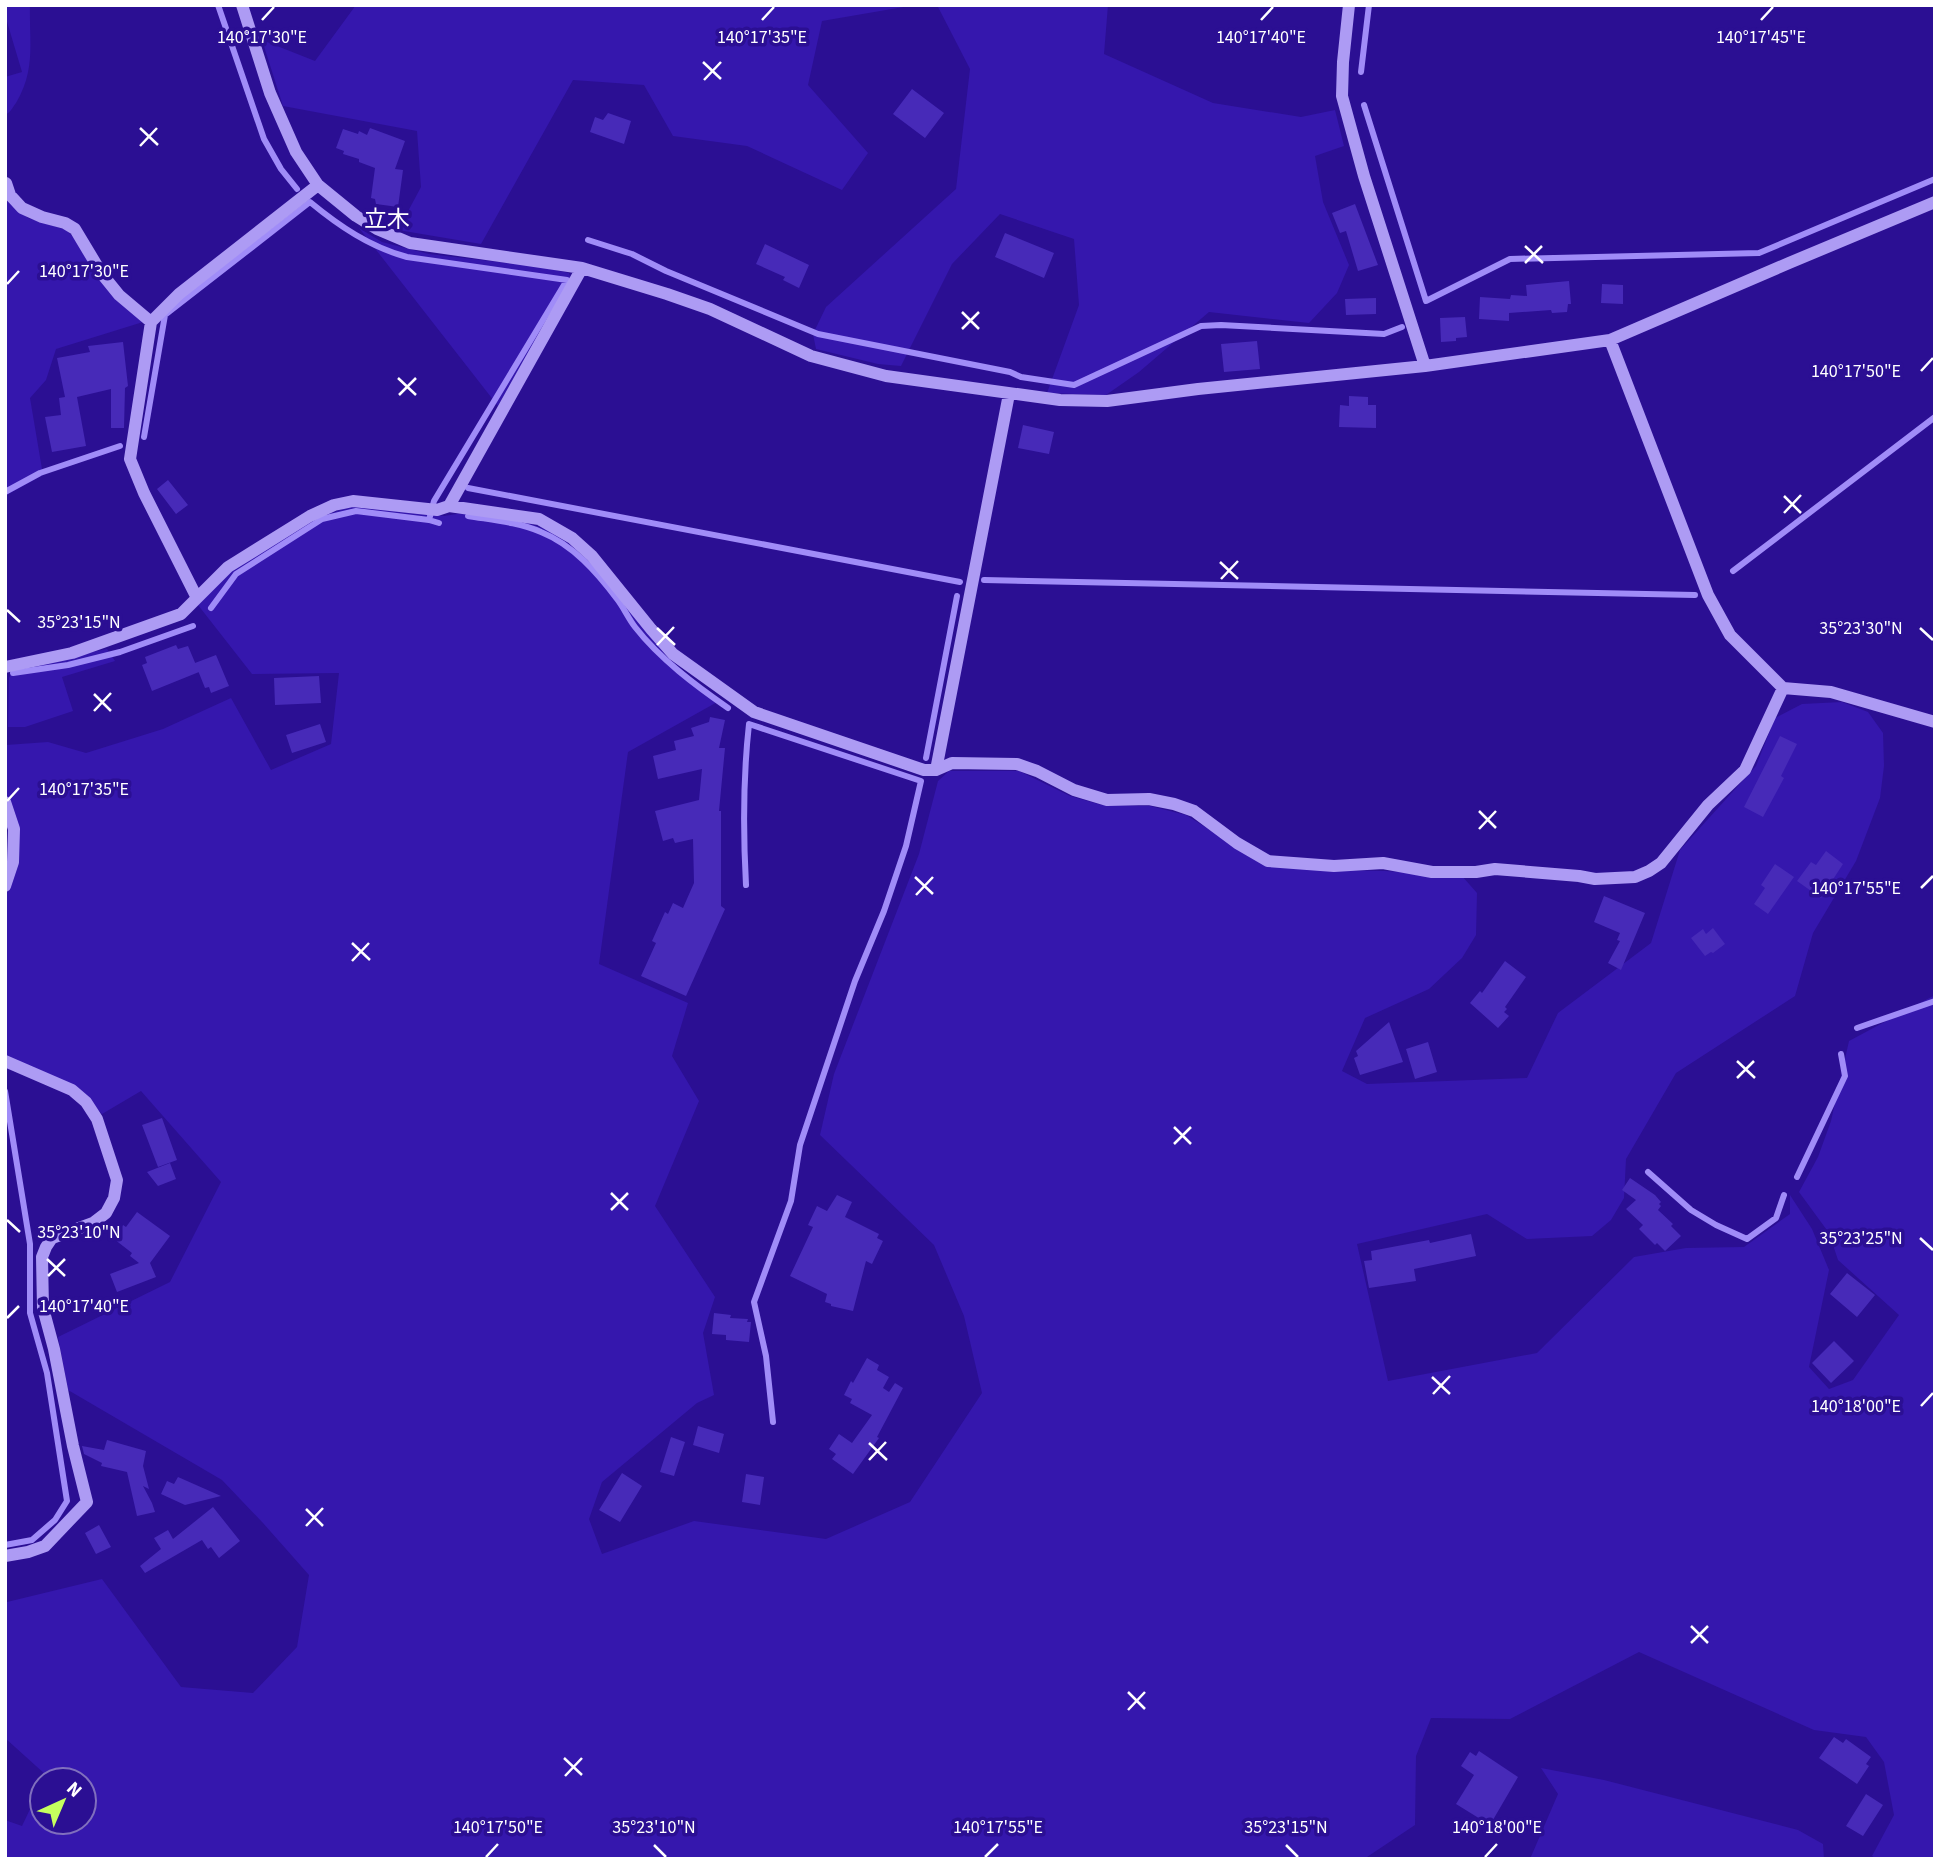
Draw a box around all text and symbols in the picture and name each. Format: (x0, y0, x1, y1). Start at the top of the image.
text: 140°17'30"E (217, 25, 307, 50)
text: 140°17'35"E (717, 25, 807, 50)
text: 140°17'40"E (1216, 25, 1306, 50)
text: 140°17'45"E (1716, 25, 1806, 50)
district label: 立木 (364, 203, 410, 236)
text: 140°17'30"E (39, 259, 129, 284)
text: 140°17'50"E (1811, 359, 1901, 384)
text: 35°23'15"N (37, 610, 121, 635)
text: 35°23'30"N (1819, 616, 1903, 641)
text: 140°17'35"E (39, 777, 129, 802)
text: 140°17'55"E (1811, 876, 1901, 901)
text: 35°23'10"N (37, 1220, 121, 1245)
text: 35°23'25"N (1819, 1226, 1903, 1251)
text: 140°17'40"E (39, 1294, 129, 1319)
text: 140°18'00"E (1811, 1394, 1901, 1419)
north arrow (28, 1766, 98, 1836)
text: N (60, 1776, 88, 1804)
text: 140°17'50"E (453, 1815, 543, 1840)
text: 35°23'10"N (612, 1815, 696, 1840)
text: 140°17'55"E (953, 1815, 1043, 1840)
text: 35°23'15"N (1244, 1815, 1328, 1840)
text: 140°18'00"E (1452, 1815, 1542, 1840)

